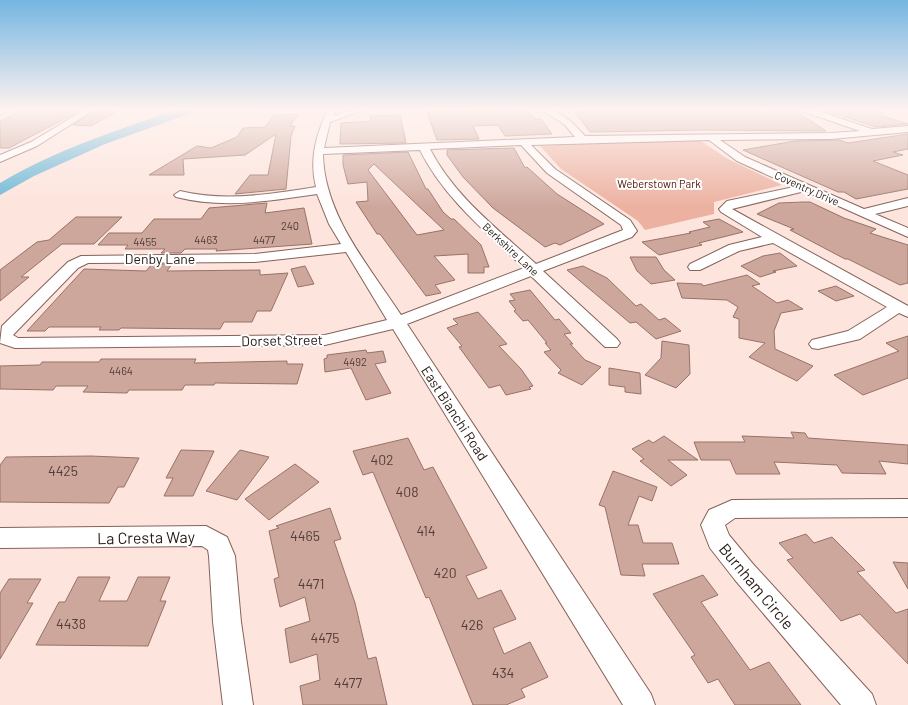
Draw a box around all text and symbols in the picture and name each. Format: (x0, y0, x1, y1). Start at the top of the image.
street label: Coventry Drive (773, 168, 841, 208)
park label: Weberstown Park (617, 177, 701, 190)
house number: 240 (281, 219, 299, 232)
street label: Berkshire Lane (480, 220, 542, 278)
house number: 4463 (194, 233, 218, 246)
house number: 4477 (253, 233, 275, 246)
house number: 4455 (133, 235, 157, 248)
street label: Denby Lane (125, 250, 195, 267)
street label: Dorset Street (241, 331, 323, 349)
house number: 4492 (343, 355, 367, 368)
street label: East Bianchi Road (418, 363, 492, 463)
house number: 4464 (109, 364, 133, 377)
house number: 402 (370, 451, 394, 468)
house number: 4425 (48, 462, 78, 479)
house number: 408 (396, 483, 418, 500)
house number: 414 (416, 522, 436, 539)
street label: La Cresta Way (97, 527, 196, 547)
house number: 4465 (290, 527, 320, 544)
street label: Burnham Circle (716, 539, 798, 633)
house number: 420 (433, 564, 457, 581)
house number: 4471 (298, 575, 324, 592)
house number: 4438 (56, 615, 86, 632)
house number: 426 (461, 616, 483, 633)
house number: 4475 (311, 629, 339, 646)
house number: 434 (492, 664, 514, 681)
house number: 4477 (334, 674, 362, 691)

